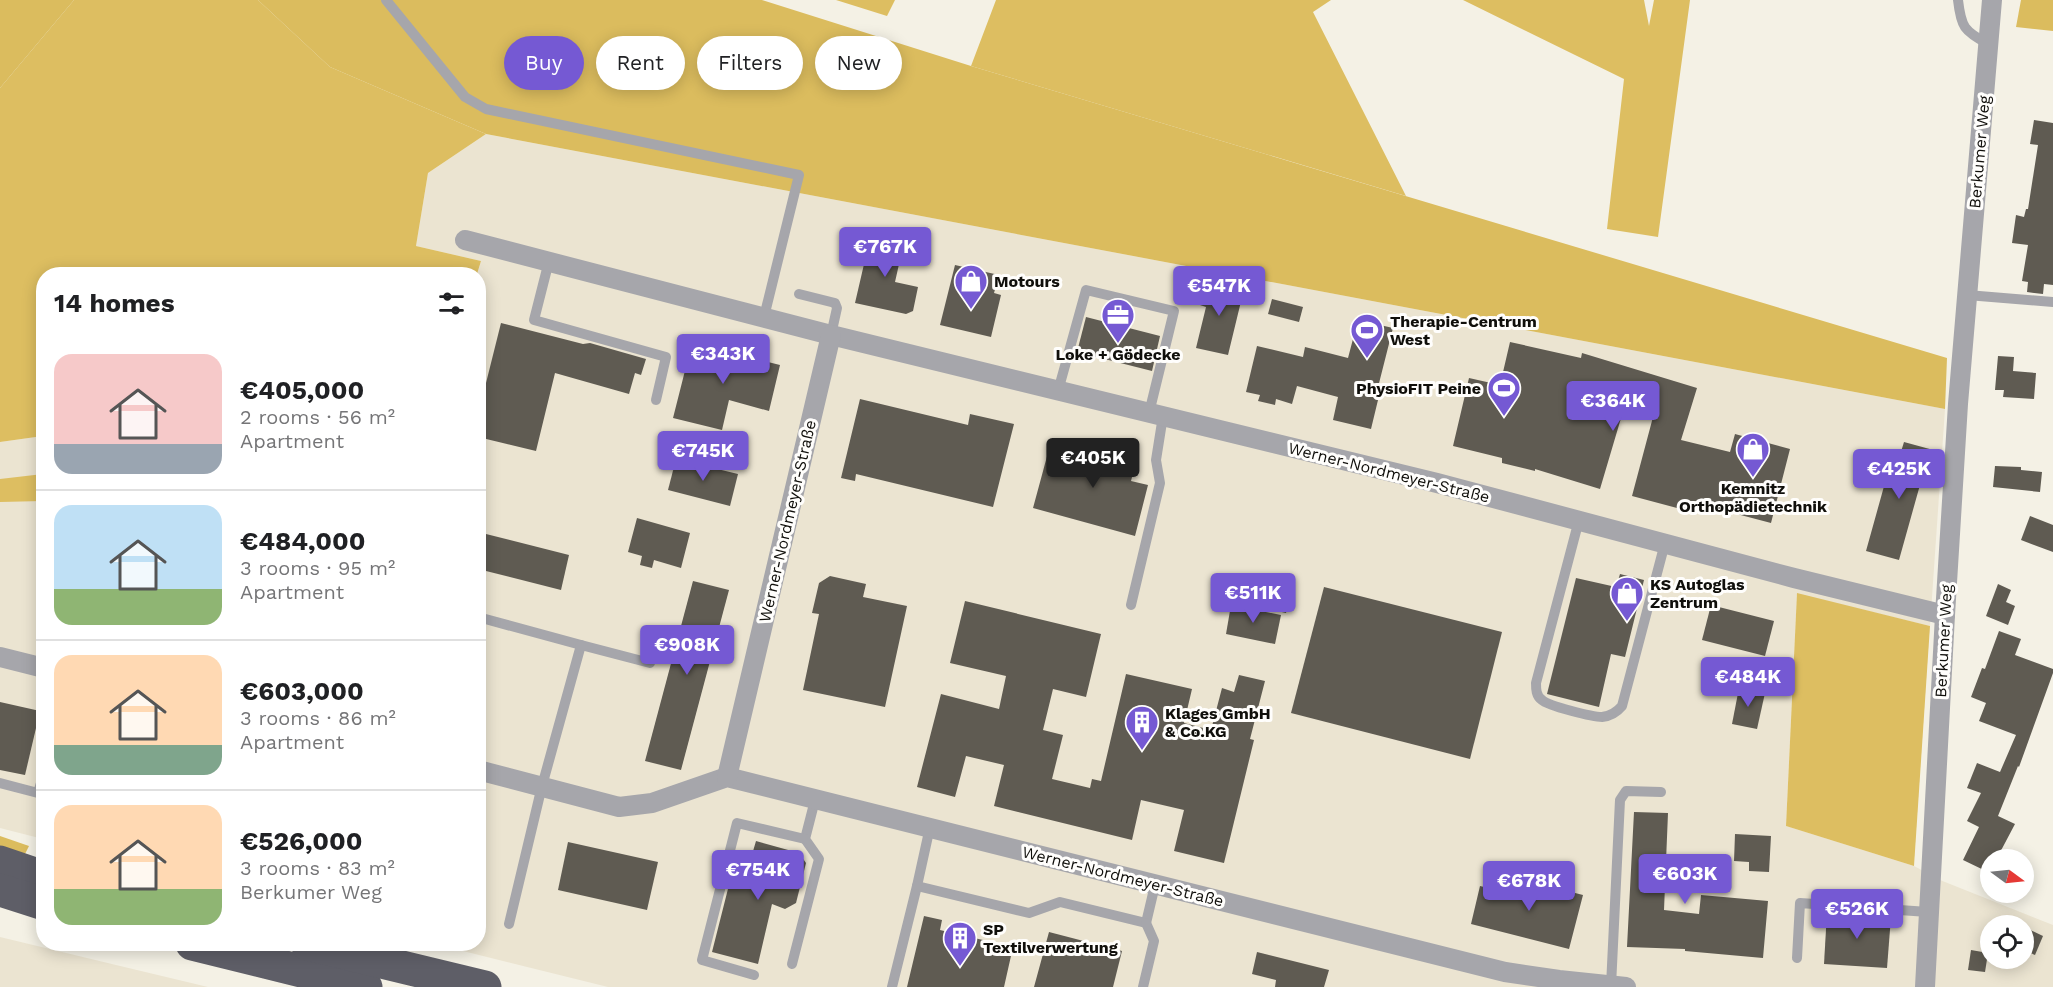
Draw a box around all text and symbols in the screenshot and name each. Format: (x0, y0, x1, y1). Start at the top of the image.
chip: Buy (504, 36, 584, 90)
chip: Rent (596, 36, 685, 90)
chip: Filters (697, 36, 803, 90)
chip: New (815, 36, 902, 90)
street label: Berkumer Weg (1965, 94, 1994, 209)
pin: €767K (843, 227, 927, 278)
text: €767K (853, 234, 917, 258)
shop icon: Motours (953, 263, 989, 310)
pin: €547K (1177, 266, 1261, 317)
place label: Motours (994, 272, 1060, 291)
text: €547K (1187, 273, 1251, 297)
icon: filters (435, 287, 468, 320)
text: 14 homes (54, 288, 175, 318)
office icon: Loke + Gödecke (1100, 297, 1136, 344)
sports icon: Therapie-Centrum West (1349, 312, 1385, 359)
place label: Therapie-Centrum West (1390, 312, 1537, 349)
pin: €343K (681, 334, 765, 385)
text: €343K (691, 341, 755, 365)
place label: Loke + Gödecke (1055, 345, 1181, 364)
sports icon: PhysioFIT Peine (1486, 370, 1522, 417)
text: €405,000 (240, 375, 364, 405)
icon: home (102, 378, 174, 450)
place label: PhysioFIT Peine (1356, 379, 1481, 398)
pin: €364K (1571, 381, 1655, 432)
text: €364K (1581, 388, 1646, 412)
text: 2 rooms · 56 m² (240, 405, 395, 429)
street label: Werner-Nordmeyer-Straße (755, 418, 820, 624)
text: Apartment (240, 429, 344, 453)
pin: €745K (661, 431, 745, 482)
shop icon: Kemnitz Orthopädietechnik (1735, 431, 1771, 478)
text: €745K (672, 438, 734, 462)
pin: €405K (1051, 438, 1135, 489)
street label: Werner-Nordmeyer-Straße (1286, 438, 1492, 507)
text: €405K (1060, 445, 1126, 469)
pin: €425K (1857, 449, 1941, 500)
text: €425K (1867, 456, 1931, 480)
place label: Kemnitz Orthopädietechnik (1679, 479, 1827, 516)
text: €484,000 (240, 526, 366, 556)
icon: home (102, 529, 174, 601)
text: 3 rooms · 95 m² (240, 556, 395, 580)
pin: €511K (1211, 573, 1295, 624)
shop icon: KS Autoglas Zentrum (1609, 575, 1645, 622)
place label: KS Autoglas Zentrum (1650, 575, 1745, 612)
text: Apartment (240, 580, 344, 604)
text: €511K (1225, 580, 1281, 604)
street label: Berkumer Weg (1931, 583, 1956, 698)
pin: €908K (645, 625, 729, 676)
text: €908K (654, 632, 720, 656)
pin: €484K (1706, 657, 1790, 708)
text: €484K (1715, 664, 1781, 688)
text: €603,000 (240, 676, 364, 706)
icon: home (102, 679, 174, 751)
building icon: Klages GmbH & Co.KG (1124, 704, 1160, 751)
place label: Klages GmbH & Co.KG (1165, 704, 1271, 741)
text: 3 rooms · 86 m² (240, 706, 396, 730)
text: Apartment (240, 730, 344, 754)
text: €526,000 (240, 826, 362, 856)
icon: home (102, 829, 174, 901)
street label: Werner-Nordmeyer-Straße (1020, 842, 1226, 911)
north arrow (1980, 849, 2034, 903)
map controls (1980, 849, 2034, 969)
pin: €754K (716, 850, 800, 901)
pin: €603K (1643, 854, 1727, 905)
text: 3 rooms · 83 m² (240, 856, 395, 880)
text: €754K (726, 857, 790, 881)
pin: €678K (1487, 861, 1571, 912)
text: €603K (1653, 861, 1717, 885)
text: €678K (1497, 868, 1561, 892)
text: Berkumer Weg (240, 880, 382, 904)
pin: €526K (1815, 889, 1899, 940)
text: €526K (1825, 896, 1889, 920)
button: locate (1980, 915, 2034, 969)
building icon: SP Textilverwertung (942, 920, 978, 967)
place label: SP Textilverwertung (983, 920, 1118, 957)

